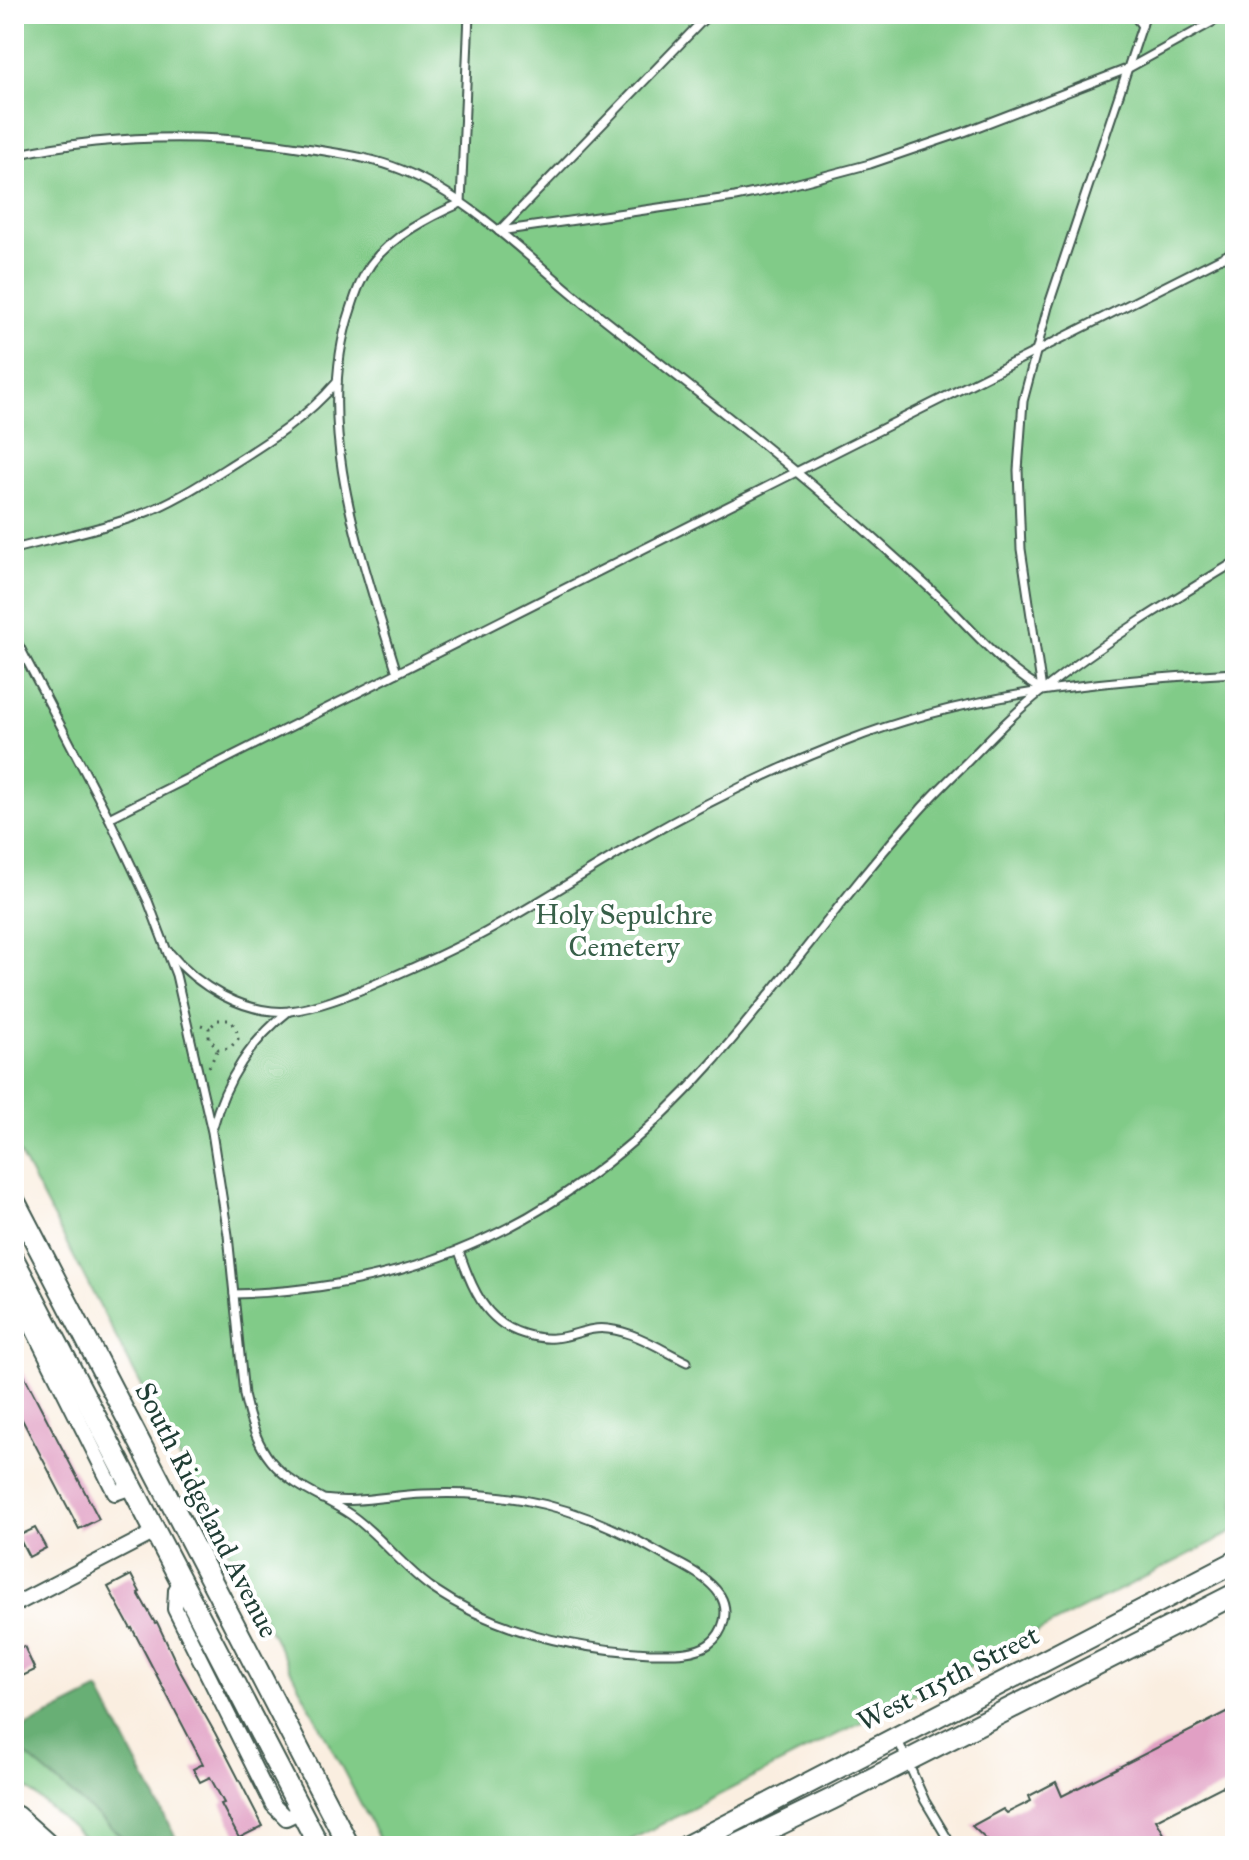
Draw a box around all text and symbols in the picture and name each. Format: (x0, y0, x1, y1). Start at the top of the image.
park label: Holy Sepulchre Cemetery (535, 897, 713, 964)
street label: South Ridgeland Avenue (127, 1377, 287, 1643)
street label: West 115th Street (851, 1617, 1045, 1739)

